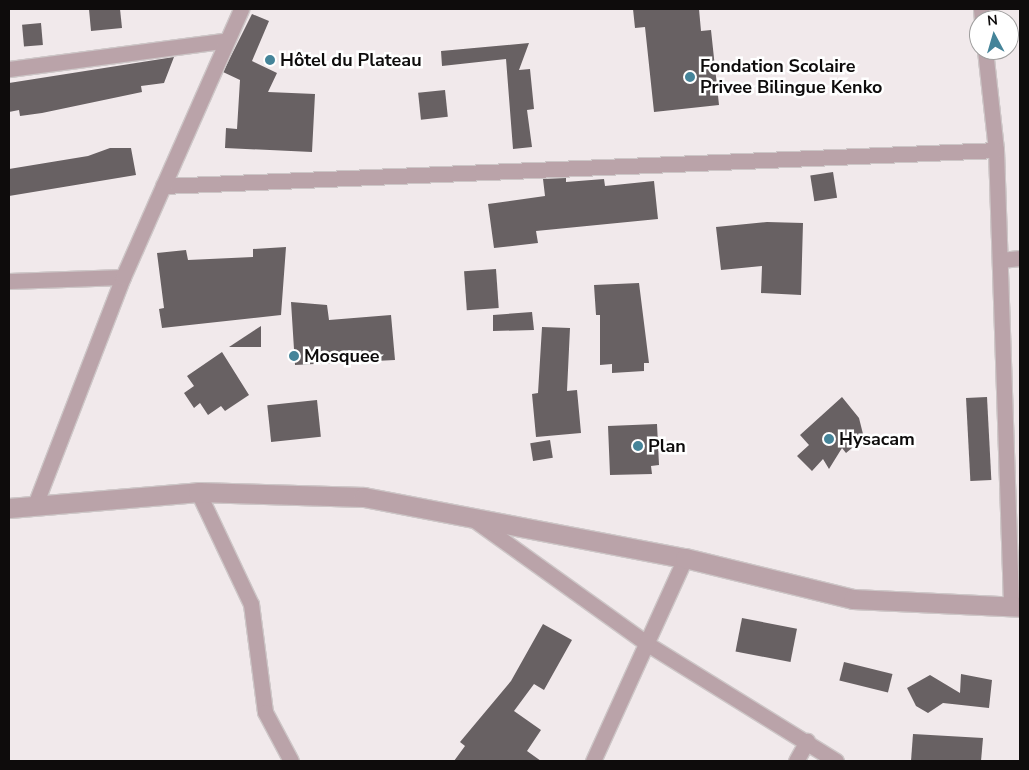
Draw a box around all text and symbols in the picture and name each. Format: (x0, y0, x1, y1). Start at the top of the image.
north arrow (969, 10, 1019, 60)
text: N (986, 11, 999, 31)
place label: Hôtel du Plateau (280, 49, 422, 71)
marker: Hôtel du Plateau (264, 54, 276, 66)
place label: Fondation Scolaire Privee Bilingue Kenko (700, 56, 882, 98)
marker: Fondation Scolaire Privee Bilingue Kenko (684, 71, 696, 83)
place label: Mosquee (304, 345, 380, 367)
marker: Mosquee (288, 350, 300, 362)
place label: Hysacam (839, 428, 915, 450)
marker: Hysacam (823, 433, 835, 445)
place label: Plan (648, 435, 686, 457)
marker: Plan (632, 440, 644, 452)

